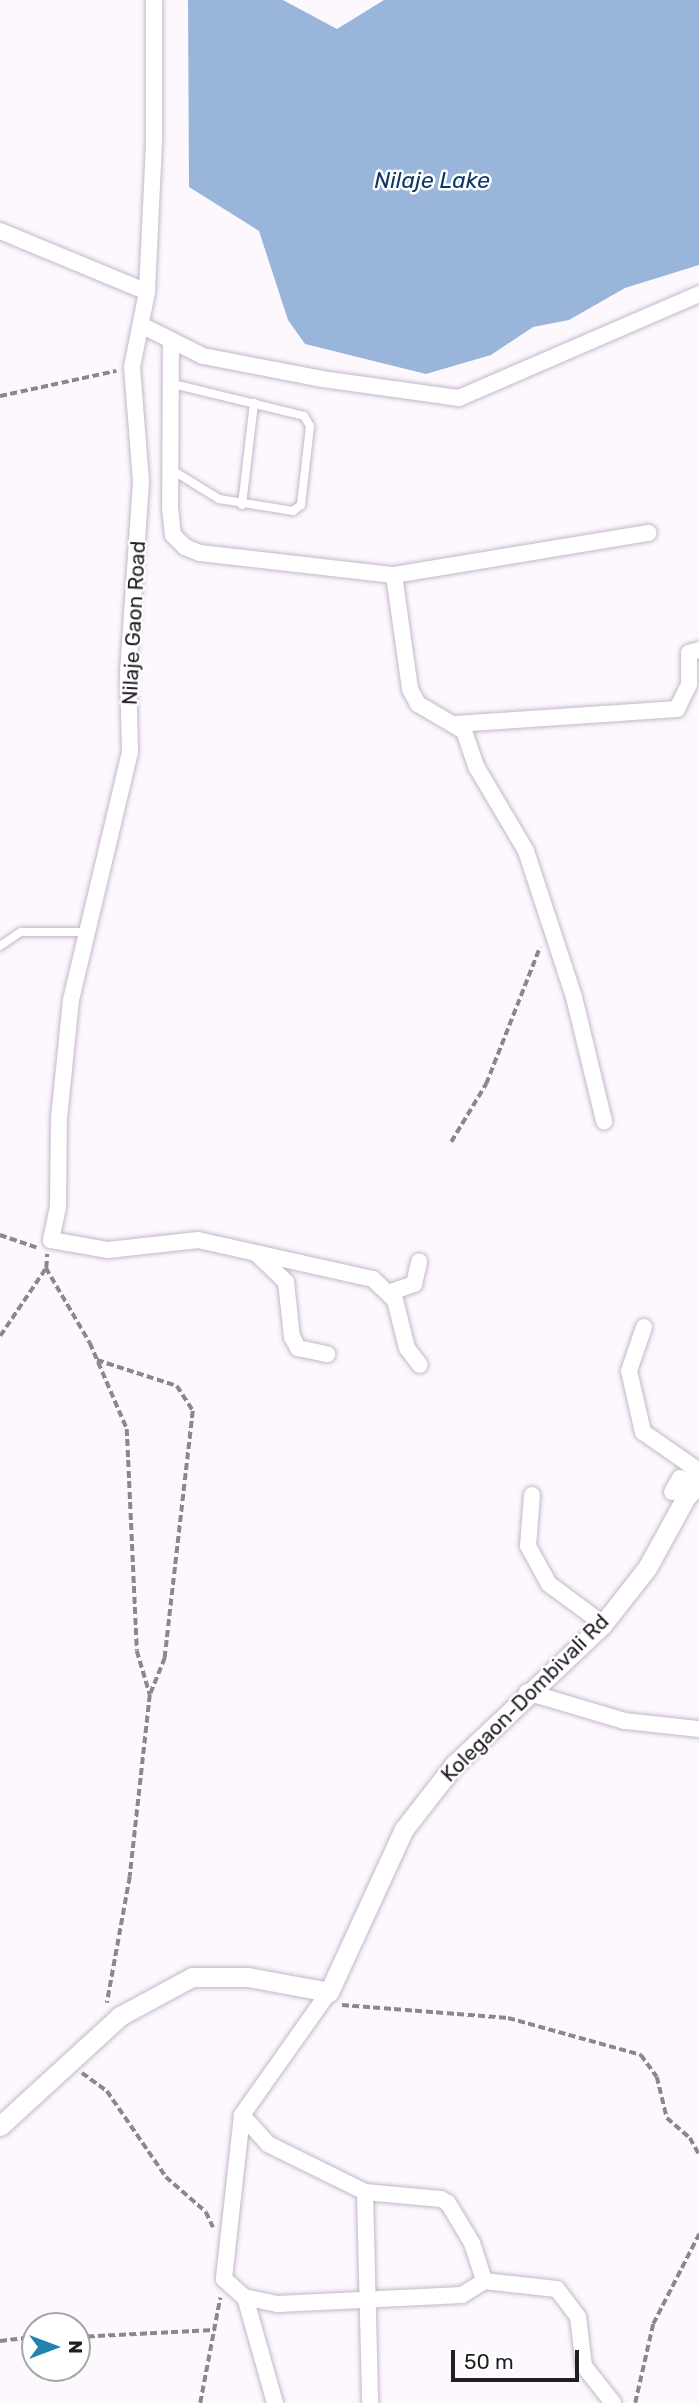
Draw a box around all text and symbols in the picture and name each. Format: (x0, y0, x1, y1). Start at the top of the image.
water label: Nilaje Lake (374, 166, 490, 194)
street label: Nilaje Gaon Road (117, 540, 151, 706)
street label: Kolegaon-Dombivali Rd (436, 1609, 614, 1787)
north arrow (21, 2312, 91, 2382)
scale bar (454, 2336, 582, 2380)
text: N (64, 2340, 87, 2354)
text: 50 m (464, 2349, 514, 2374)

